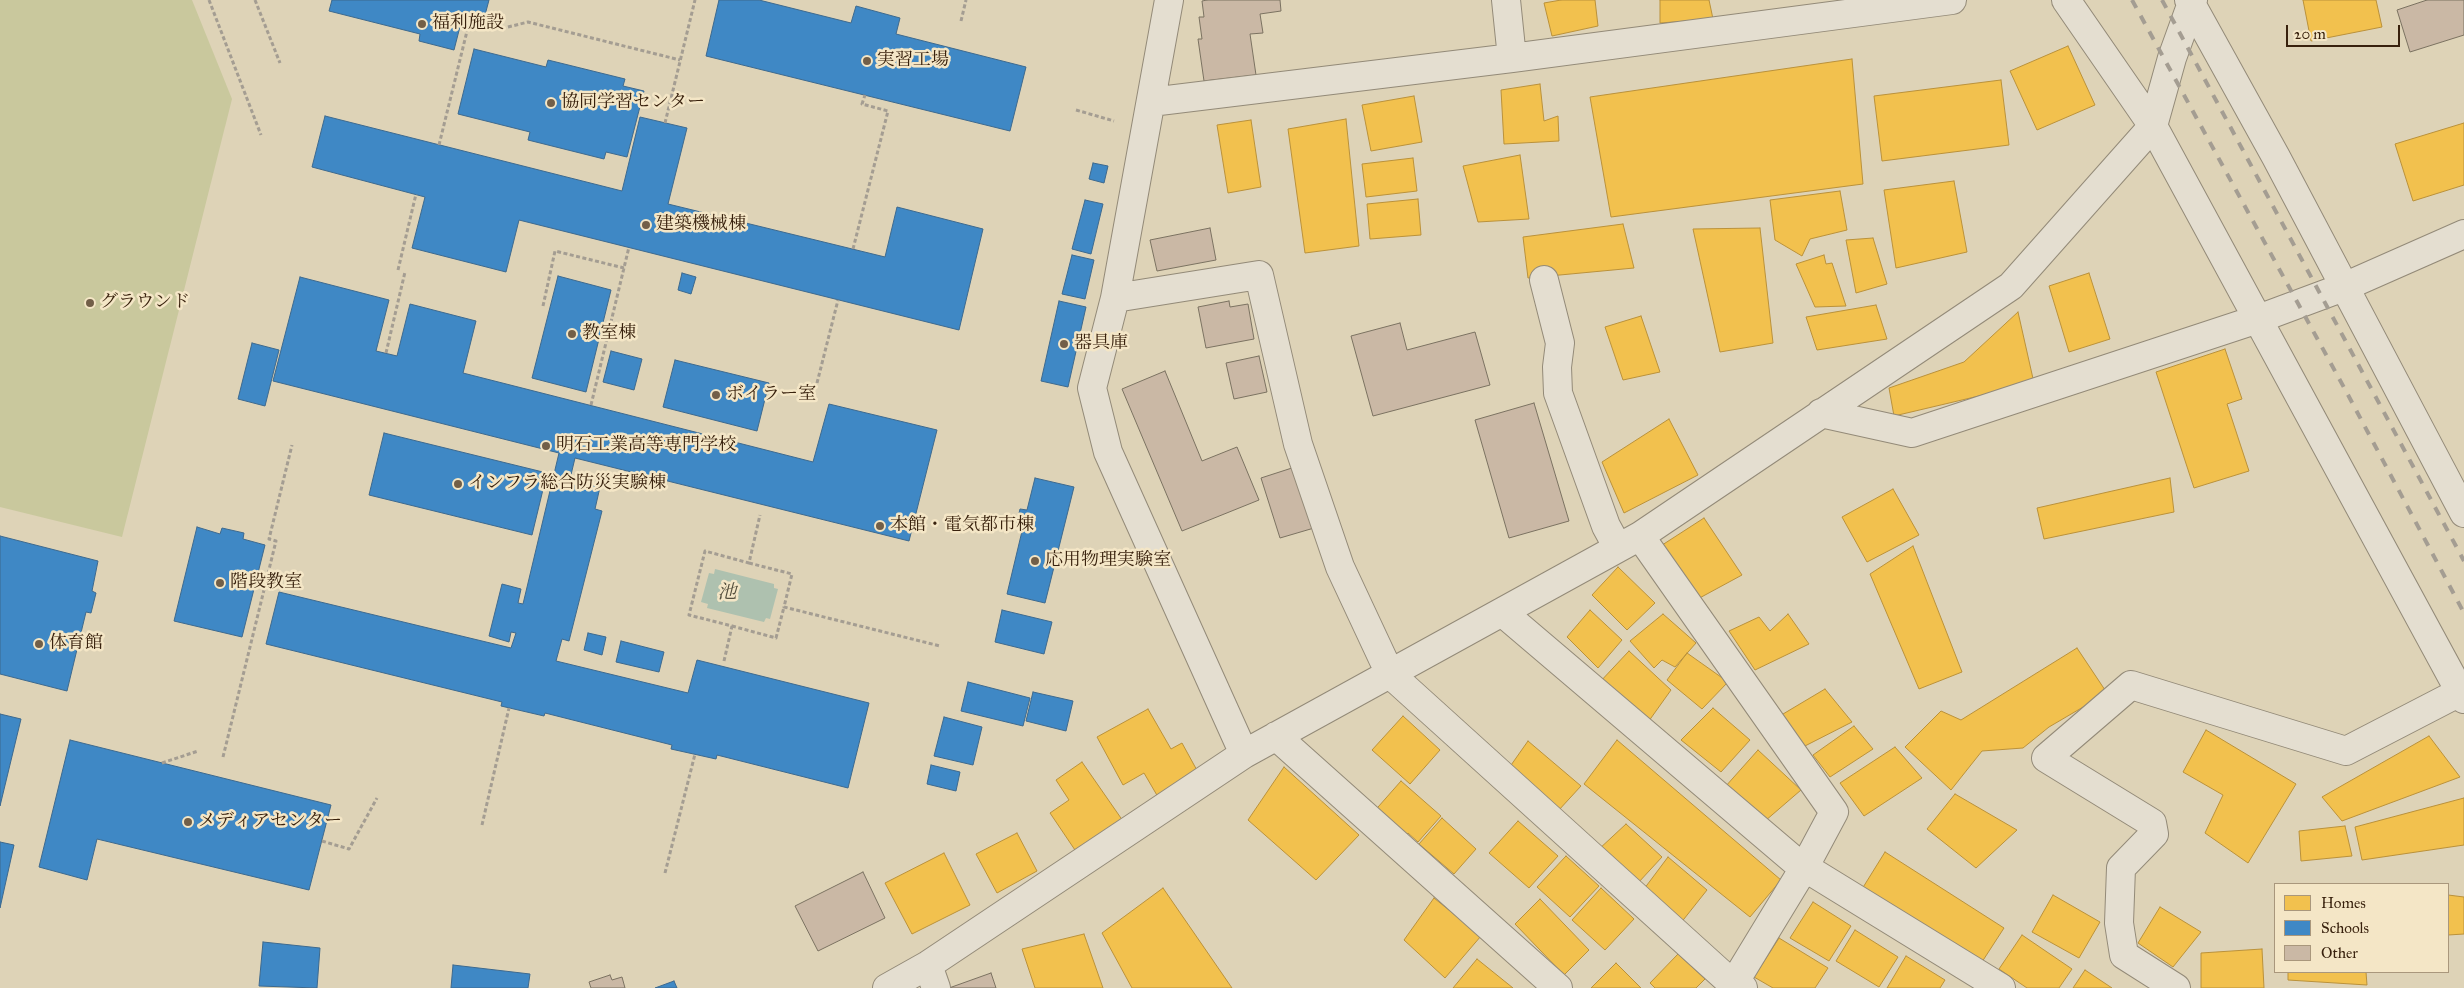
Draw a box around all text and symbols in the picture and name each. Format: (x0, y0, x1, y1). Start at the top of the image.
place label: 福利施設 (432, 13, 504, 35)
scale bar (2289, 15, 2403, 47)
marker: 福利施設 (416, 18, 428, 30)
text: 20 m (2294, 25, 2326, 43)
place label: 実習工場 (877, 50, 949, 72)
marker: 実習工場 (861, 55, 873, 67)
place label: 協同学習センター (561, 92, 705, 114)
marker: 協同学習センター (545, 97, 557, 109)
place label: 建築機械棟 (656, 214, 746, 236)
marker: 建築機械棟 (640, 219, 652, 231)
place label: グラウンド (100, 292, 190, 314)
marker: グラウンド (84, 297, 96, 309)
place label: 教室棟 (582, 323, 636, 345)
marker: 教室棟 (566, 328, 578, 340)
place label: 器具庫 (1074, 333, 1128, 355)
marker: 器具庫 (1058, 338, 1070, 350)
place label: ボイラー室 (726, 384, 816, 406)
marker: ボイラー室 (710, 389, 722, 401)
place label: 明石工業高等専門学校 (556, 435, 736, 457)
marker: 明石工業高等専門学校 (540, 440, 552, 452)
place label: インフラ総合防災実験棟 (468, 473, 666, 495)
marker: インフラ総合防災実験棟 (452, 478, 464, 490)
place label: 本館・電気都市棟 (890, 515, 1034, 537)
marker: 本館・電気都市棟 (874, 520, 886, 532)
place label: 応用物理実験室 (1045, 550, 1171, 572)
marker: 応用物理実験室 (1029, 555, 1041, 567)
place label: 階段教室 (230, 572, 302, 594)
marker: 階段教室 (214, 577, 226, 589)
water label: 池 (718, 582, 736, 604)
place label: 体育館 (49, 633, 103, 655)
marker: 体育館 (33, 638, 45, 650)
place label: メディアセンター (198, 811, 342, 833)
marker: メディアセンター (182, 816, 194, 828)
legend (2274, 883, 2449, 973)
text: Homes (2321, 894, 2366, 912)
text: Schools (2321, 919, 2369, 937)
text: Other (2321, 944, 2358, 962)

